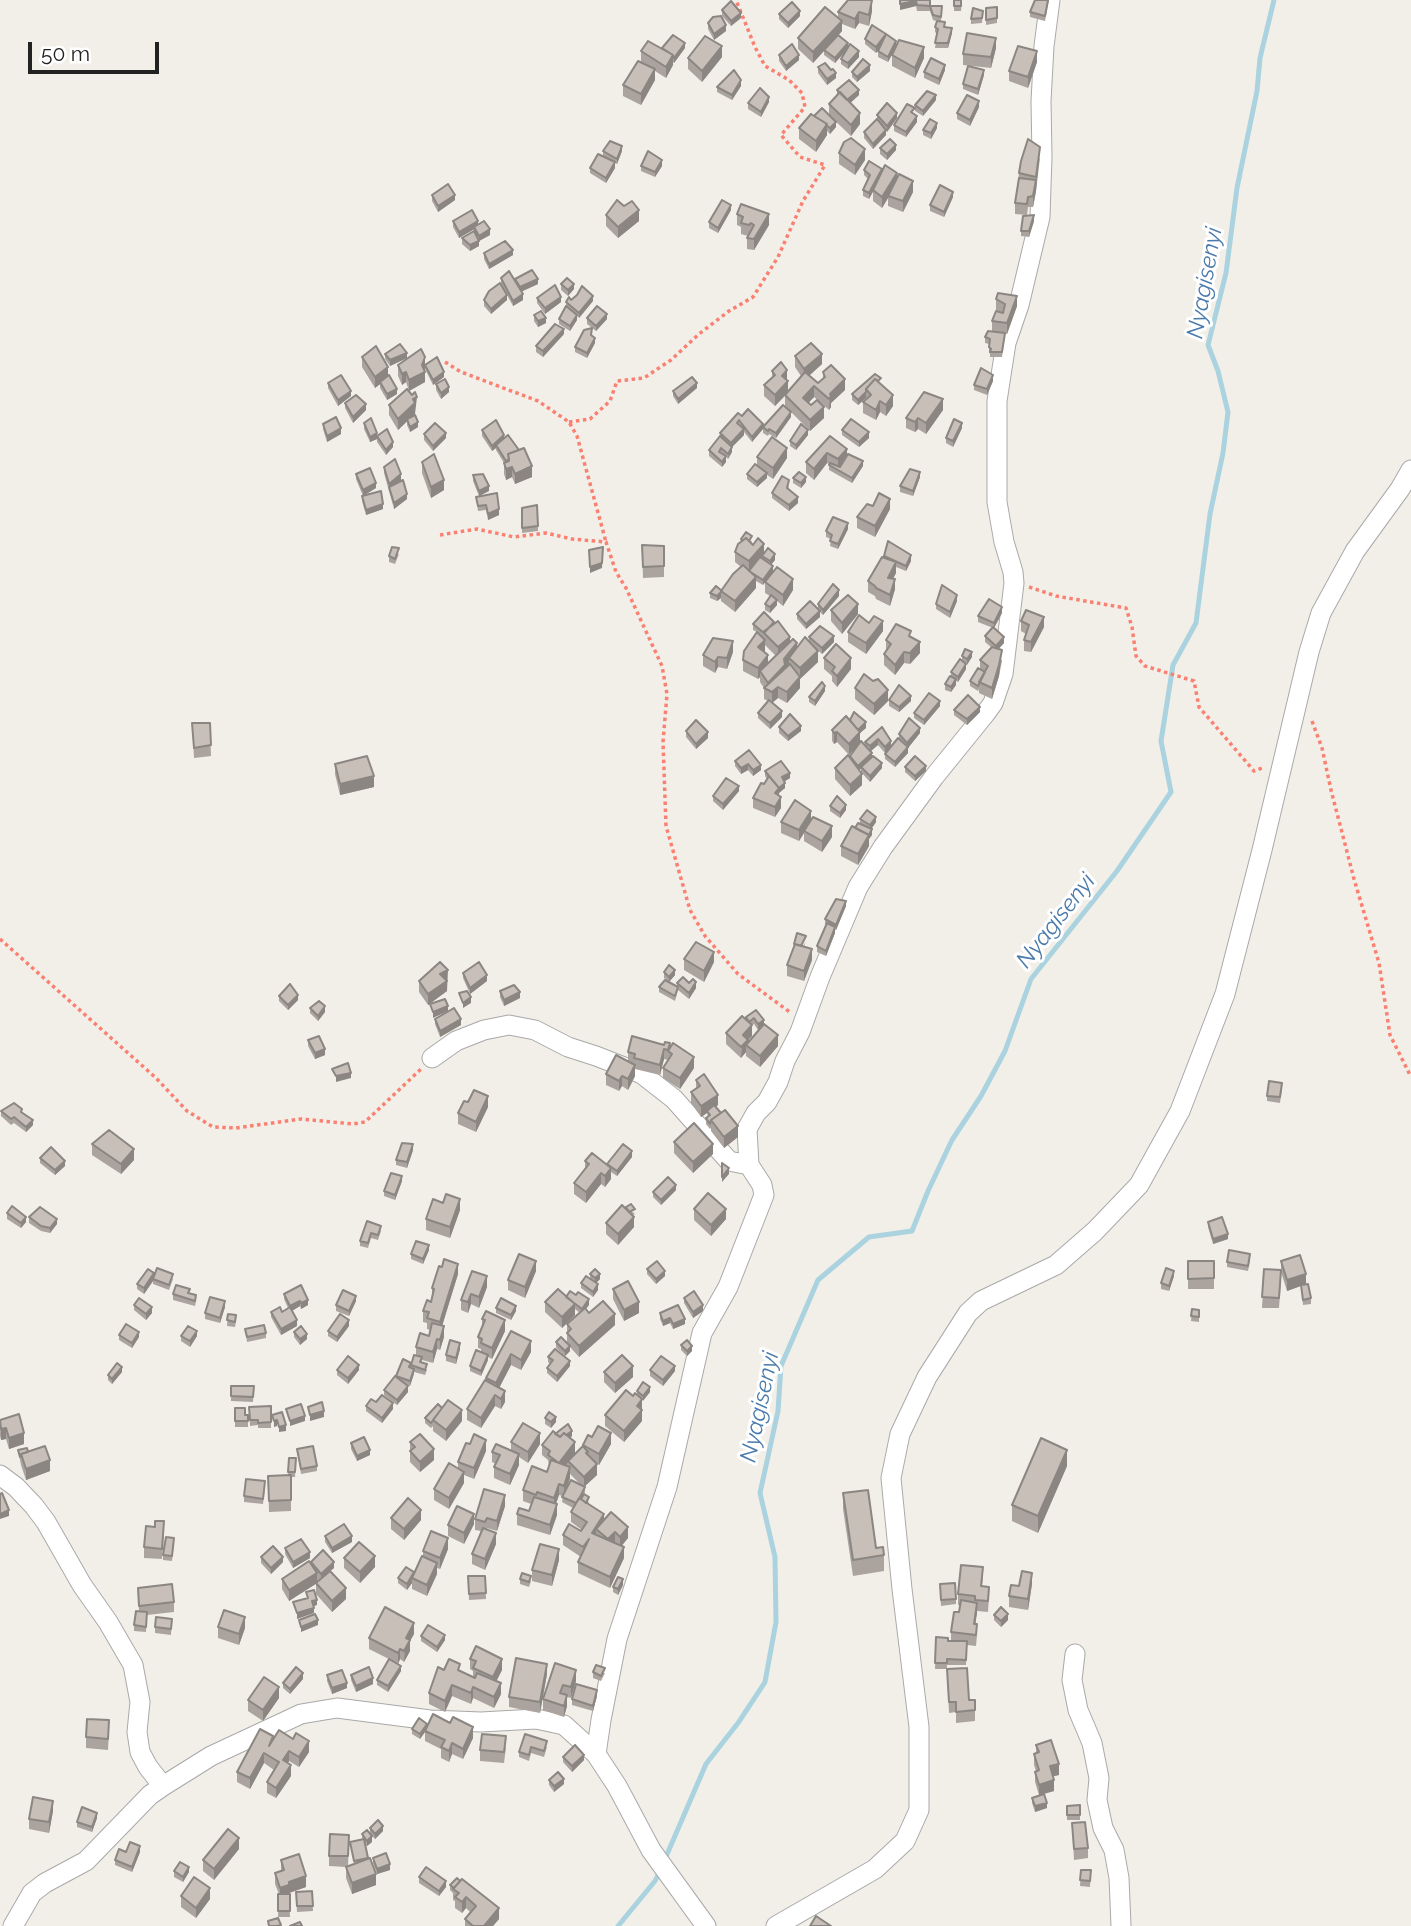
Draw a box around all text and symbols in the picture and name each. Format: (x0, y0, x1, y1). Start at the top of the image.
scale bar (32, 28, 163, 72)
text: 50 m (41, 41, 90, 66)
water label: Nyagisenyi (1182, 225, 1228, 341)
water label: Nyagisenyi (1011, 868, 1101, 974)
water label: Nyagisenyi (735, 1349, 785, 1465)

